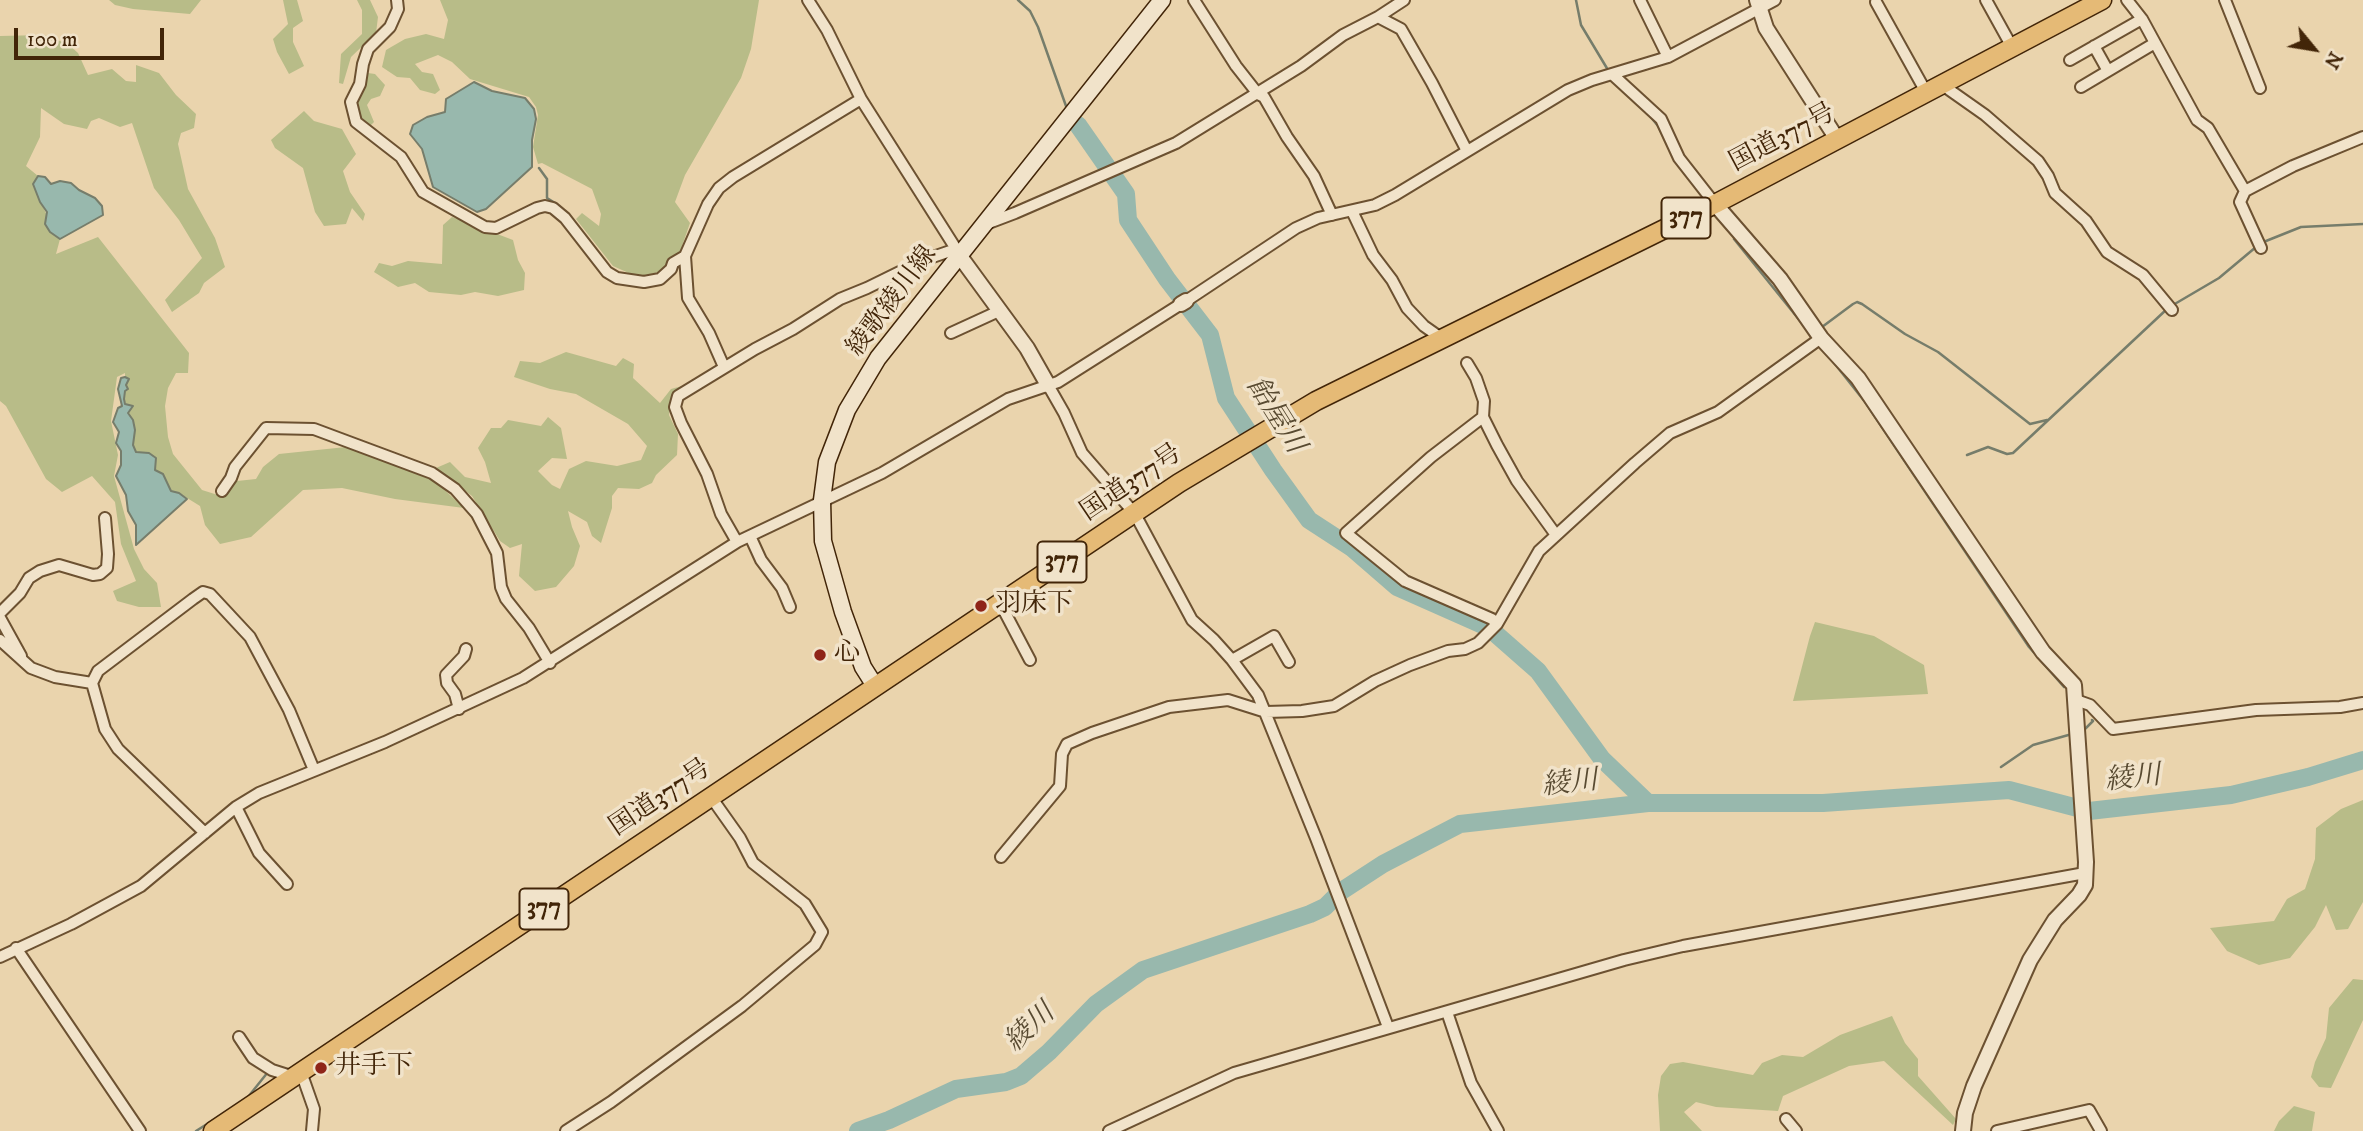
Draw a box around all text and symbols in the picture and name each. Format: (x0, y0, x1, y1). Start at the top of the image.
scale bar (18, 14, 168, 58)
north arrow (2279, 14, 2349, 84)
text: 100 m (27, 27, 78, 53)
text: N (2319, 47, 2346, 72)
street label: 国道377号 (1725, 98, 1841, 180)
road number: 377 (1662, 198, 1710, 238)
street label: 綾歌綾川線 (841, 241, 945, 363)
water label: 飴屋川 (1237, 371, 1311, 461)
street label: 国道377号 (1076, 439, 1188, 529)
road number: 377 (1038, 542, 1086, 582)
place label: 羽床下 (995, 590, 1073, 622)
marker: 羽床下 (973, 598, 989, 614)
place label: 心 (834, 639, 860, 671)
marker: 心 (812, 647, 828, 663)
street label: 国道377号 (605, 754, 717, 844)
water label: 綾川 (2103, 760, 2163, 800)
water label: 綾川 (1540, 765, 1600, 805)
road number: 377 (520, 888, 568, 930)
water label: 綾川 (999, 998, 1063, 1060)
place label: 井手下 (335, 1052, 413, 1084)
marker: 井手下 (313, 1060, 329, 1076)

